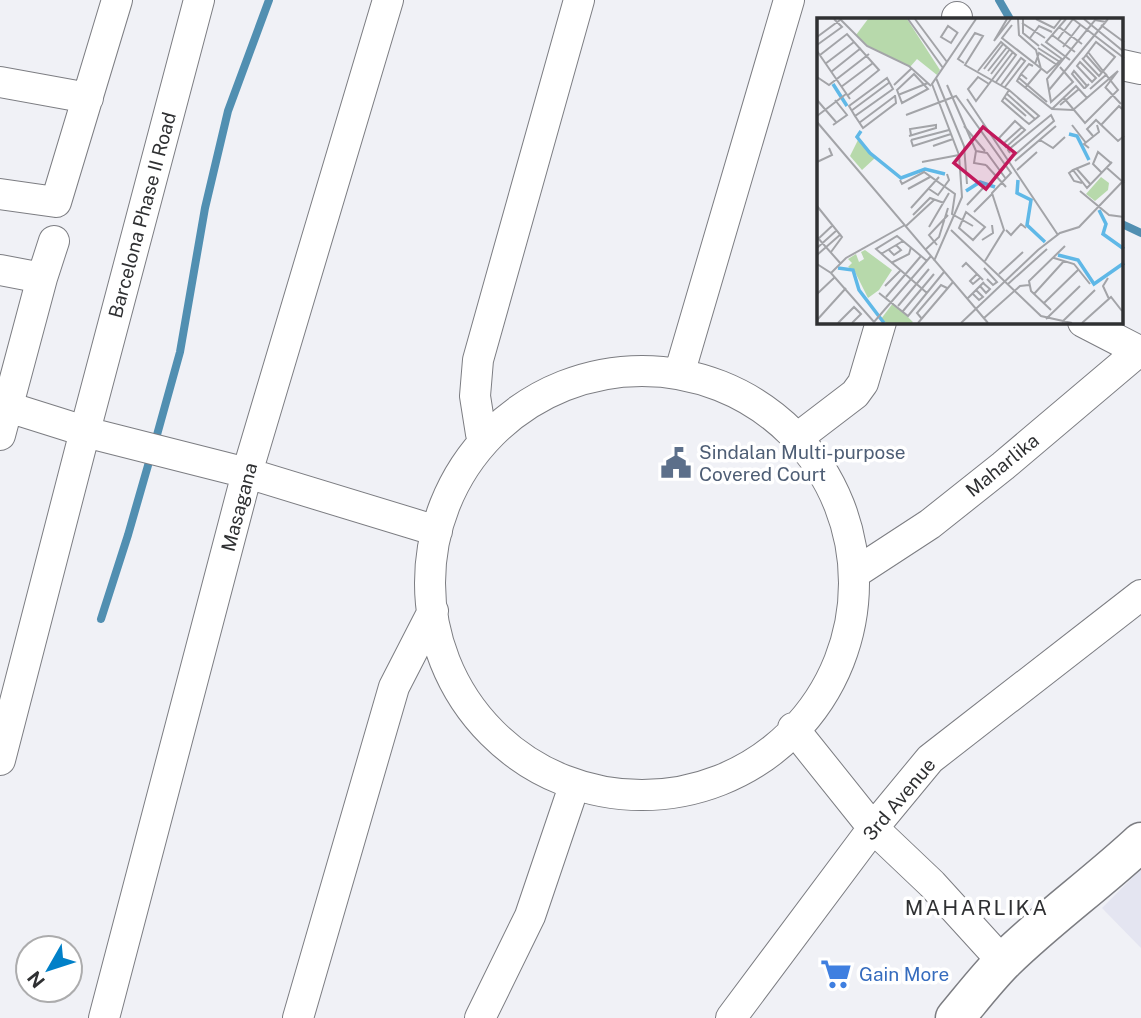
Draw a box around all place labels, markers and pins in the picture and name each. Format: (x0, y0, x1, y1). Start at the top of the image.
place label: Sindalan Multi-purpose Covered Court (699, 441, 906, 485)
public building icon: Sindalan Multi-purpose Covered Court (659, 446, 693, 480)
supermarket icon: Gain More (819, 957, 853, 991)
place label: Gain More (859, 963, 949, 985)

